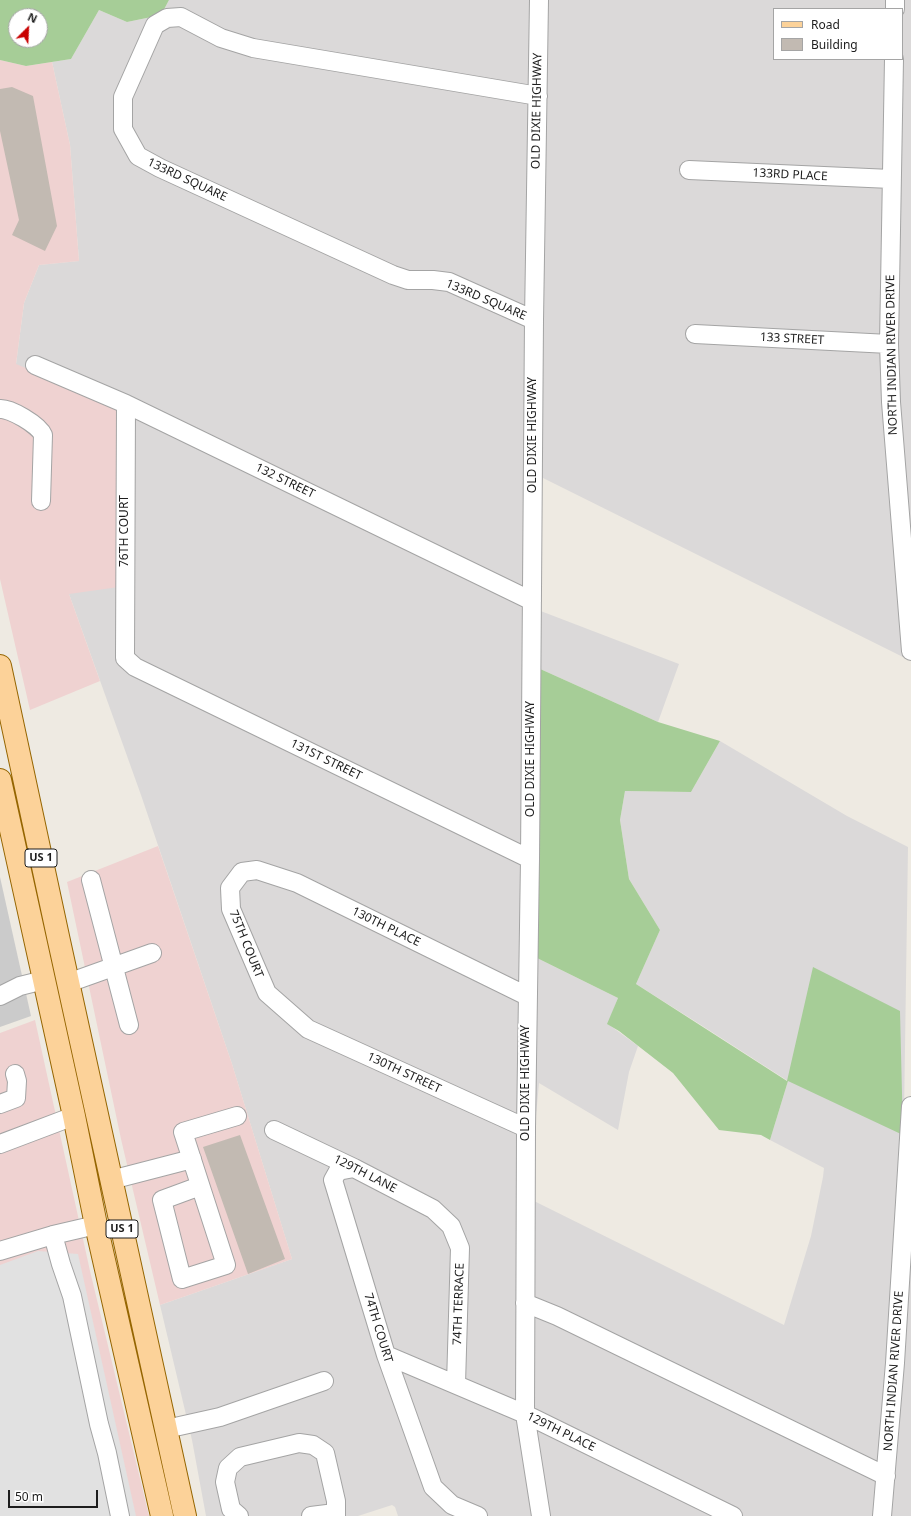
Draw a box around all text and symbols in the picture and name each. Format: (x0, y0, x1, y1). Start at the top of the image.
north arrow (8, 8, 48, 48)
legend (773, 8, 903, 60)
text: N (26, 9, 40, 26)
text: Road (811, 16, 840, 33)
text: Building (811, 36, 858, 53)
street label: OLD DIXIE HIGHWAY (529, 53, 545, 169)
street label: 133RD SQUARE (145, 155, 229, 205)
street label: 133RD PLACE (752, 166, 828, 184)
street label: NORTH INDIAN RIVER DRIVE (883, 275, 901, 435)
street label: 133RD SQUARE (443, 277, 529, 323)
street label: 133 STREET (759, 330, 825, 348)
street label: OLD DIXIE HIGHWAY (526, 377, 540, 493)
street label: 132 STREET (253, 460, 317, 502)
street label: 76TH COURT (118, 495, 132, 567)
street label: OLD DIXIE HIGHWAY (524, 701, 538, 817)
street label: 131ST STREET (288, 736, 364, 784)
road number: US 1 (25, 849, 57, 867)
street label: 130TH PLACE (349, 904, 423, 950)
street label: 75TH COURT (226, 908, 266, 980)
street label: OLD DIXIE HIGHWAY (519, 1025, 533, 1141)
street label: 130TH STREET (365, 1050, 443, 1096)
street label: 129TH LANE (331, 1152, 399, 1196)
road number: US 1 (106, 1220, 138, 1238)
street label: 74TH TERRACE (450, 1263, 468, 1345)
street label: NORTH INDIAN RIVER DRIVE (881, 1290, 907, 1452)
street label: 74TH COURT (361, 1291, 395, 1365)
street label: 129TH PLACE (524, 1409, 598, 1455)
scale bar (10, 1482, 100, 1508)
text: 50 m (15, 1488, 43, 1505)

